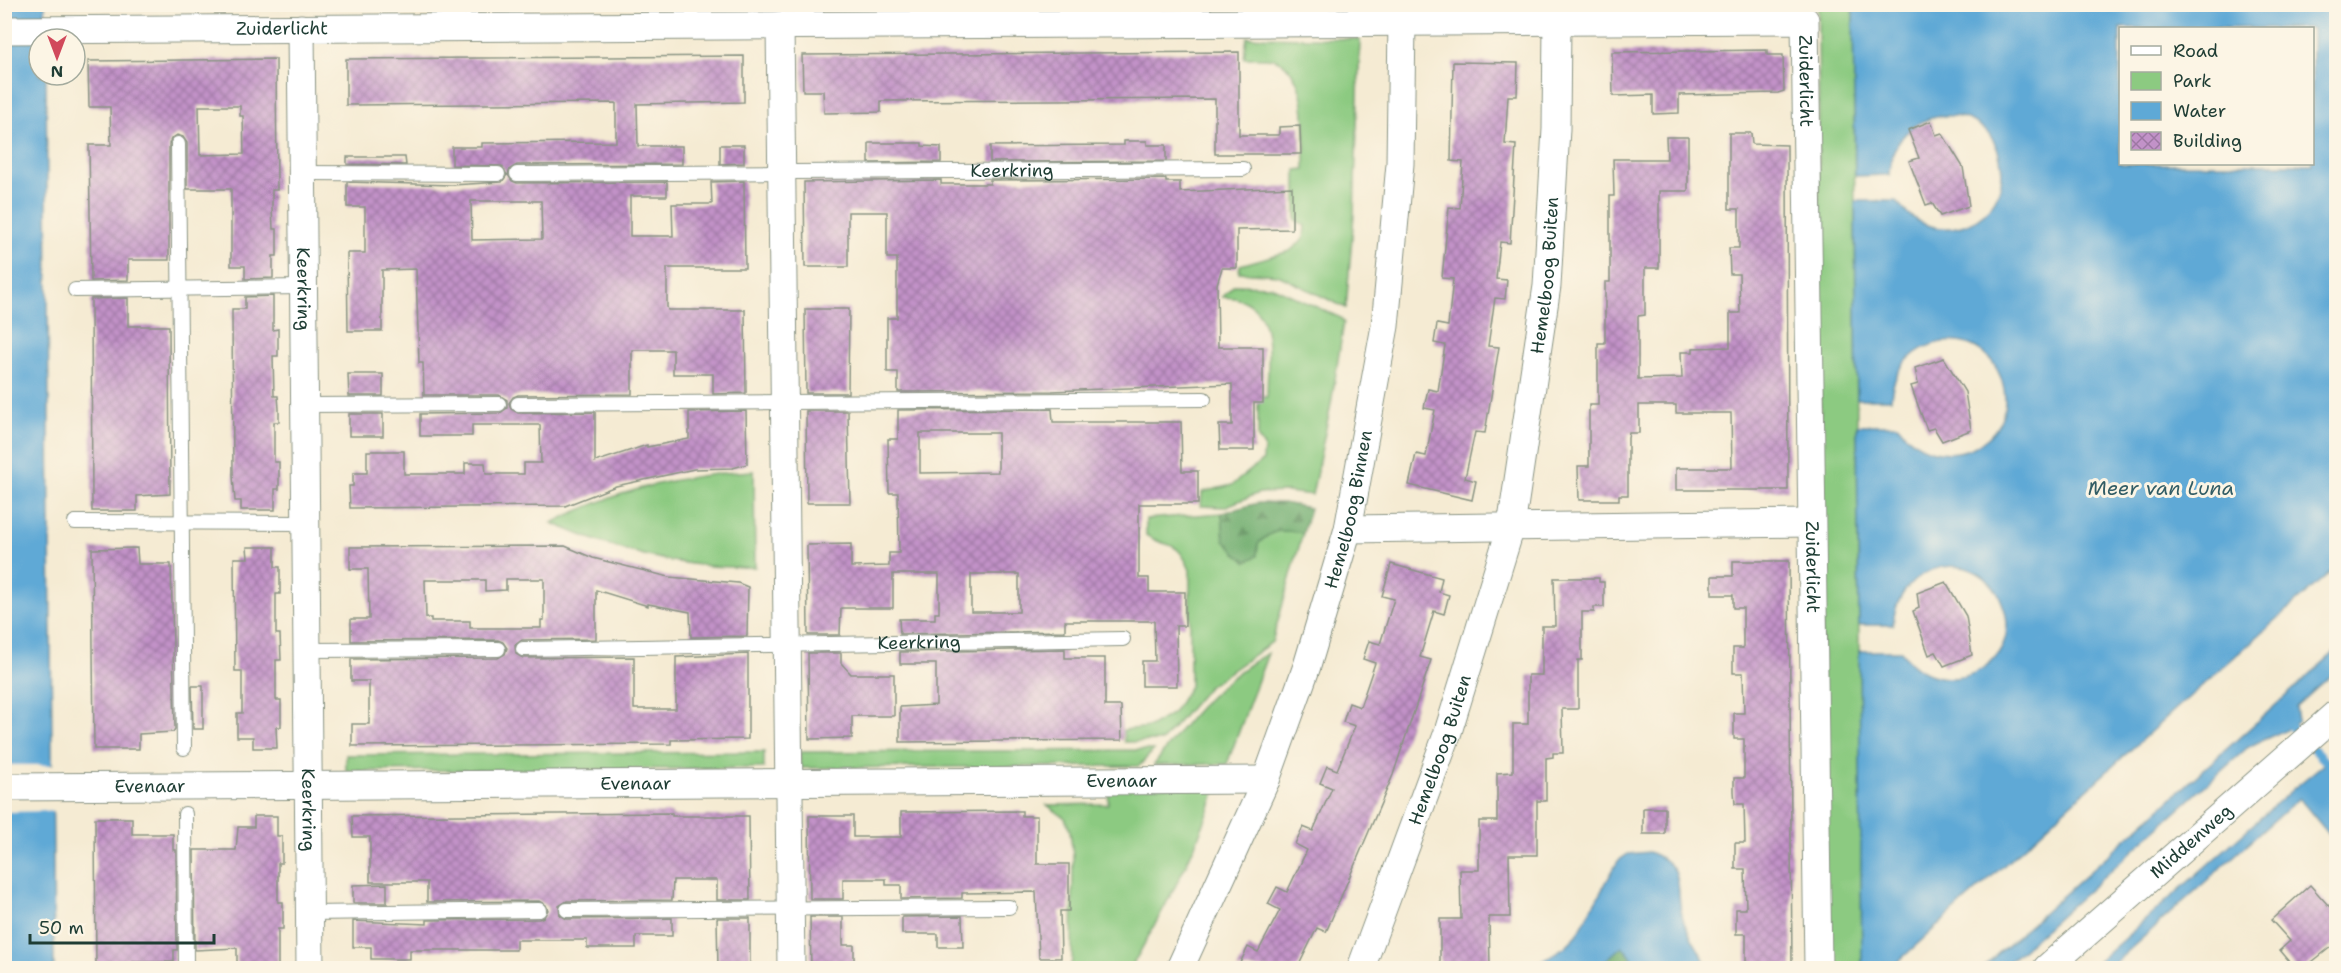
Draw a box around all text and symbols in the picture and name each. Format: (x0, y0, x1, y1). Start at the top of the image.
street label: Zuiderlicht (236, 16, 328, 41)
north arrow (27, 27, 87, 87)
legend (2119, 27, 2314, 165)
street label: Zuiderlicht (1793, 35, 1818, 127)
text: Road (2173, 39, 2218, 63)
text: N (51, 61, 63, 82)
text: Park (2173, 69, 2212, 93)
text: Water (2173, 99, 2226, 123)
text: Building (2173, 129, 2242, 153)
street label: Keerkring (970, 158, 1054, 183)
street label: Hemelboog Buiten (1525, 196, 1564, 356)
street label: Keerkring (291, 247, 316, 331)
street label: Hemelboog Binnen (1319, 428, 1378, 592)
water label: Meer van Luna (2088, 475, 2234, 501)
street label: Zuiderlicht (1800, 521, 1825, 613)
street label: Keerkring (877, 630, 961, 655)
street label: Hemelboog Buiten (1403, 672, 1477, 828)
street label: Keerkring (296, 768, 321, 852)
street label: Evenaar (1086, 769, 1158, 793)
street label: Evenaar (600, 771, 672, 796)
street label: Evenaar (114, 774, 186, 798)
street label: Middenweg (2145, 799, 2237, 884)
scale bar (30, 907, 214, 945)
text: 50 m (39, 916, 84, 940)

